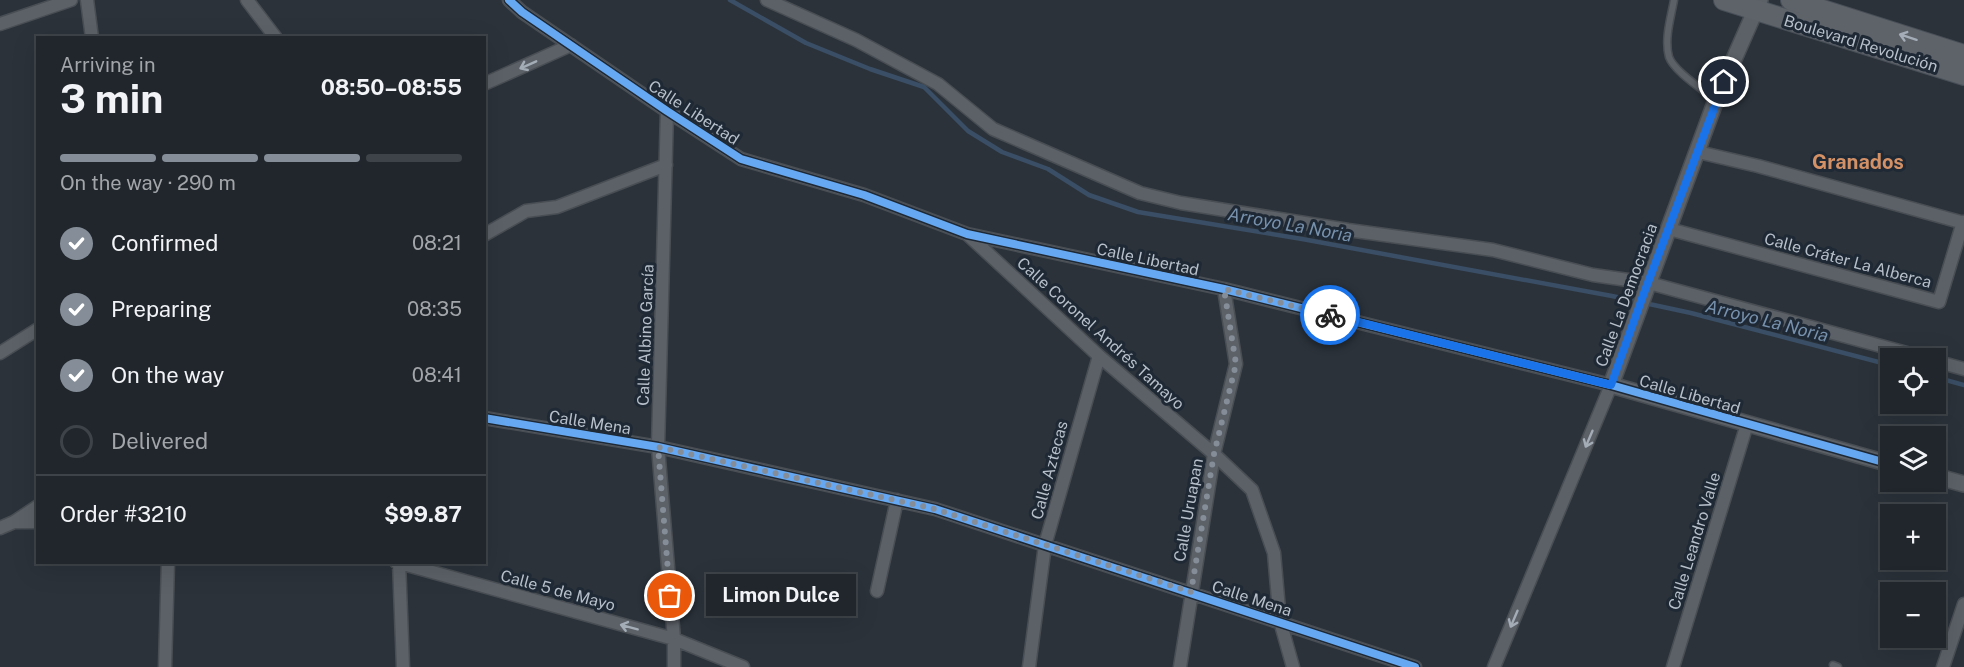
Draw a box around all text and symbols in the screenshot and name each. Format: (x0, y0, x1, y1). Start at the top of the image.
street label: Boulevard Revolución (1782, 11, 1940, 76)
one-way arrow (1899, 31, 1918, 42)
text: Arriving in (60, 53, 155, 77)
pin (1698, 56, 1749, 107)
one-way arrow (519, 59, 537, 71)
icon: home (1707, 65, 1740, 98)
text: 08:50–08:55 (321, 74, 462, 100)
text: 3 min (60, 76, 163, 122)
street label: Calle Libertad (645, 76, 743, 149)
district label: Granados (1812, 150, 1904, 174)
text: On the way · 290 m (60, 171, 236, 195)
water label: Arroyo La Noria (1226, 203, 1354, 246)
street label: Calle La Democracia (1592, 221, 1661, 369)
icon: check (60, 227, 93, 260)
street label: Calle Cráter La Alberca (1762, 229, 1934, 292)
text: Confirmed (111, 230, 218, 256)
text: 08:21 (412, 231, 462, 255)
street label: Calle Libertad (1095, 239, 1201, 280)
street label: Calle Coronel Andrés Tamayo (1013, 253, 1188, 414)
street label: Calle Albino García (634, 264, 657, 406)
courier (1300, 285, 1360, 345)
icon: check (60, 293, 93, 326)
water label: Arroyo La Noria (1704, 295, 1831, 346)
text: Preparing (111, 296, 212, 322)
text: 08:35 (407, 297, 462, 321)
icon: bike (1314, 299, 1347, 332)
map controls (1880, 348, 1946, 648)
button: locate (1880, 348, 1946, 414)
icon: check (60, 359, 93, 392)
text: On the way (111, 362, 224, 388)
text: 08:41 (412, 363, 462, 387)
street label: Calle Libertad (1637, 371, 1743, 418)
street label: Calle Mena (548, 407, 632, 438)
street label: Calle Aztecas (1027, 419, 1072, 522)
button: layers (1880, 426, 1946, 492)
text: Delivered (111, 428, 208, 454)
one-way arrow (1583, 430, 1594, 448)
street label: Calle Uruapan (1170, 457, 1207, 563)
street label: Calle Leandro Valle (1665, 470, 1724, 612)
text: Order #3210 (60, 501, 187, 527)
text: $99.87 (384, 501, 462, 527)
button: + (1880, 504, 1946, 570)
street label: Calle 5 de Mayo (498, 566, 617, 615)
pin (644, 570, 695, 621)
callout: Limon Dulce (706, 575, 856, 617)
street label: Calle Mena (1210, 577, 1294, 620)
icon: bag (653, 579, 686, 612)
button: − (1880, 582, 1946, 648)
text: Limon Dulce (722, 583, 840, 607)
one-way arrow (1508, 610, 1519, 628)
one-way arrow (620, 620, 639, 632)

